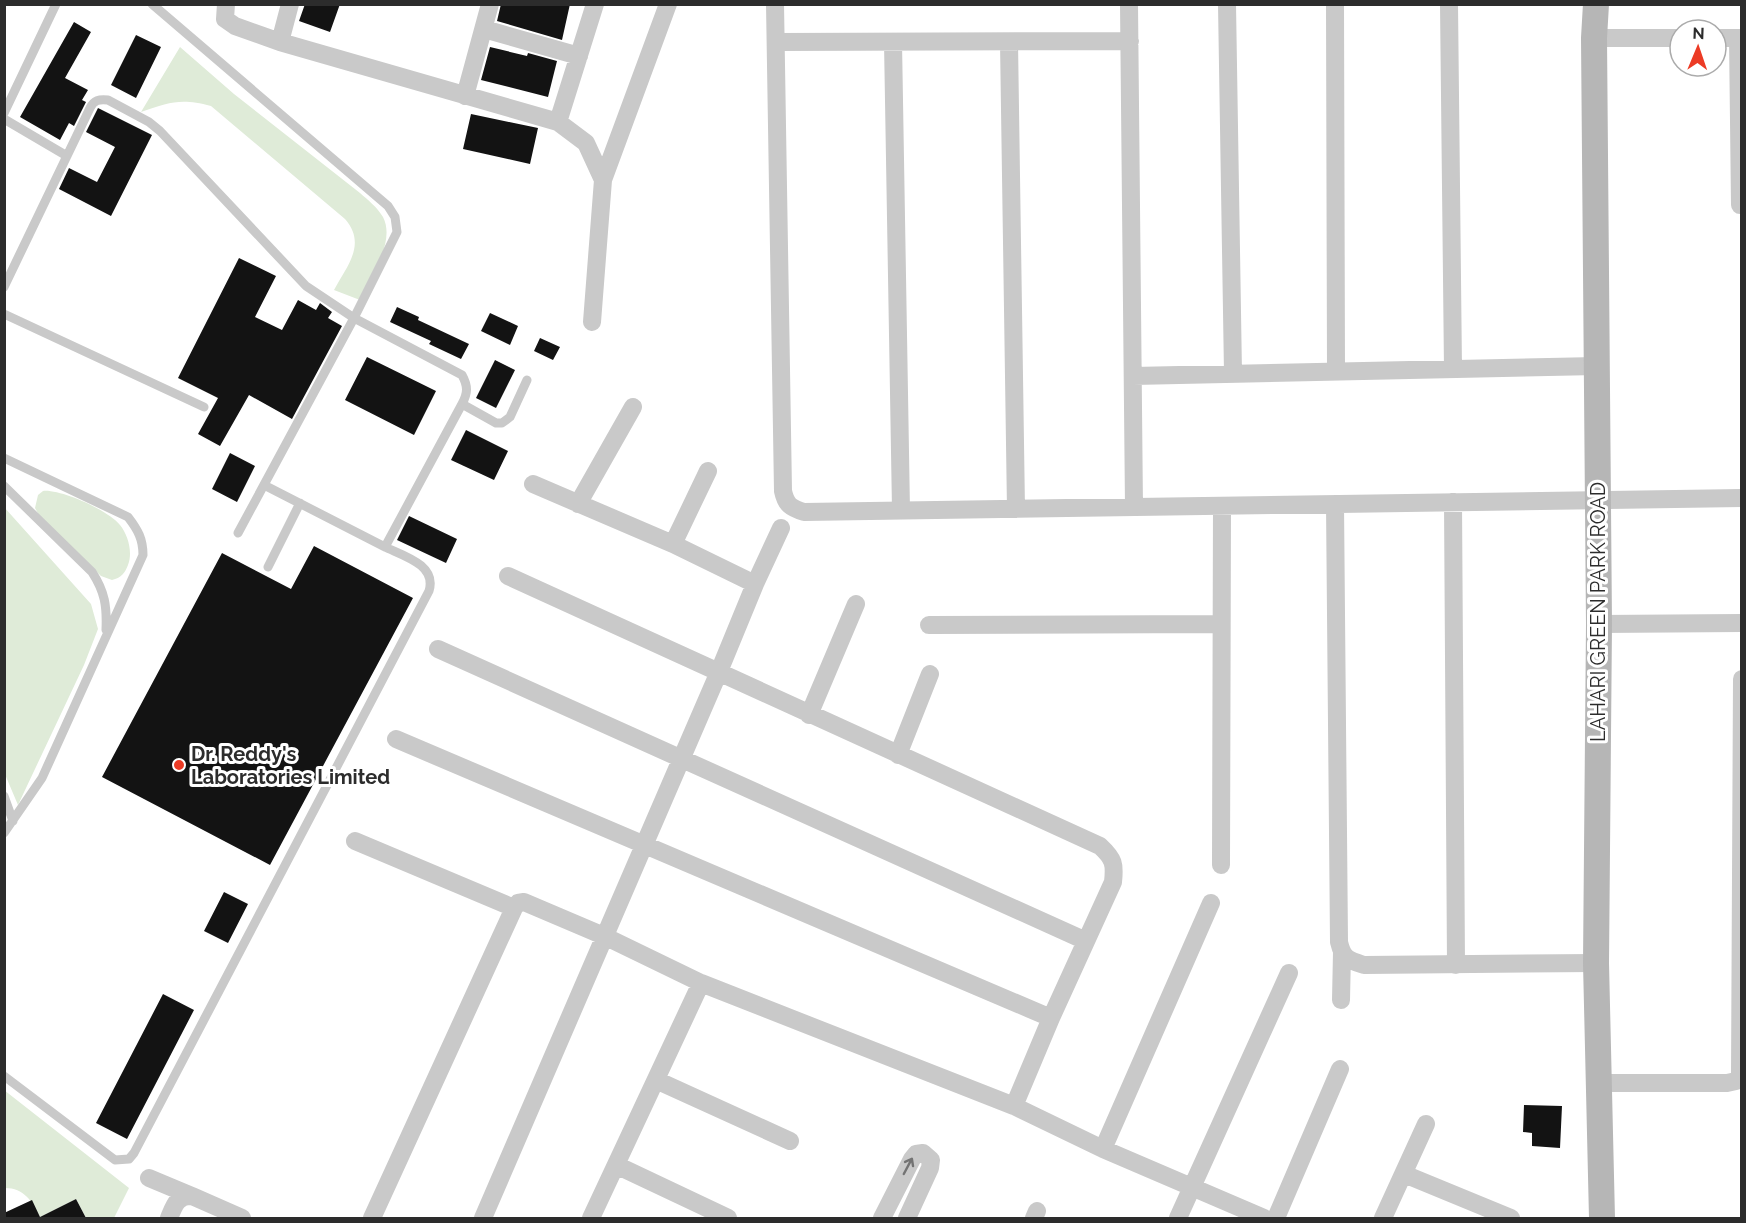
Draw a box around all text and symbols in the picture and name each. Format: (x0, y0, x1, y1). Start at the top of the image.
north arrow (1668, 18, 1728, 78)
text: N (1692, 24, 1705, 43)
street label: LAHARI GREEN PARK ROAD (1586, 482, 1610, 742)
place label: Dr. Reddy's Laboratories Limited (191, 742, 390, 789)
marker: Dr. Reddy's Laboratories Limited (172, 758, 186, 772)
one-way arrow (903, 1158, 915, 1176)

